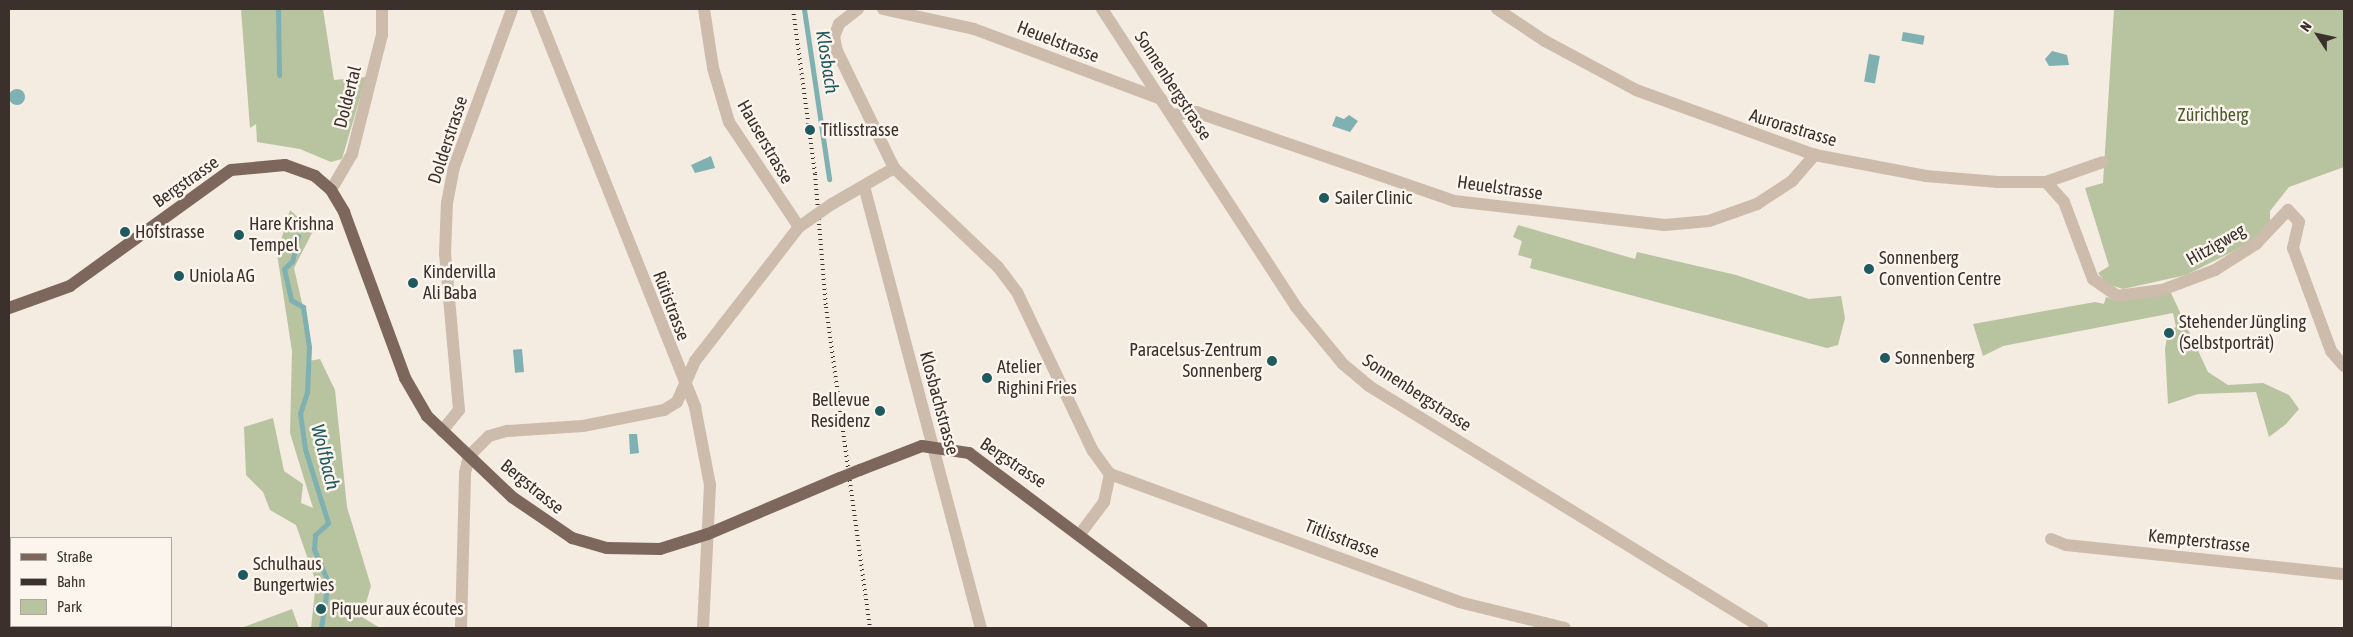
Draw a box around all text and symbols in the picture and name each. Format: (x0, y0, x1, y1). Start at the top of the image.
north arrow (2293, 10, 2343, 60)
street label: Heuelstrasse (1014, 17, 1102, 67)
text: N (2297, 18, 2315, 34)
street label: Sonnenbergstrasse (1130, 28, 1216, 144)
water label: Klosbach (811, 29, 843, 95)
street label: Doldertal (330, 64, 366, 130)
street label: Dolderstrasse (424, 93, 472, 187)
street label: Hauserstrasse (732, 96, 798, 188)
street label: Aurorastrasse (1747, 104, 1839, 152)
park label: Zürichberg (2178, 104, 2248, 126)
place label: Titlisstrasse (821, 119, 899, 141)
marker: Titlisstrasse (803, 123, 817, 137)
street label: Bergstrasse (149, 152, 223, 212)
street label: Heuelstrasse (1456, 171, 1544, 205)
place label: Sailer Clinic (1335, 187, 1412, 209)
marker: Sailer Clinic (1317, 191, 1331, 205)
place label: Hare Krishna Tempel (249, 214, 334, 256)
street label: Hitzigweg (2183, 219, 2249, 271)
place label: Hofstrasse (135, 221, 205, 243)
marker: Hofstrasse (119, 226, 131, 238)
marker: Hare Krishna Tempel (233, 229, 245, 241)
place label: Sonnenberg Convention Centre (1879, 248, 2001, 290)
place label: Kindervilla Ali Baba (423, 262, 496, 304)
marker: Sonnenberg Convention Centre (1863, 263, 1875, 275)
place label: Uniola AG (189, 265, 255, 287)
street label: Rütistrasse (648, 268, 694, 344)
marker: Uniola AG (173, 270, 185, 282)
marker: Kindervilla Ali Baba (407, 277, 419, 289)
place label: Stehender Jüngling (Selbstporträt) (2179, 312, 2306, 354)
marker: Stehender Jüngling (Selbstporträt) (2163, 327, 2175, 339)
place label: Paracelsus-Zentrum Sonnenberg (1129, 340, 1262, 382)
place label: Sonnenberg (1895, 347, 1975, 369)
street label: Klosbachstrasse (915, 349, 963, 457)
street label: Sonnenbergstrasse (1359, 350, 1475, 436)
marker: Sonnenberg (1879, 352, 1891, 364)
marker: Paracelsus-Zentrum Sonnenberg (1266, 355, 1278, 367)
place label: Atelier Righini Fries (997, 357, 1077, 399)
marker: Atelier Righini Fries (981, 372, 993, 384)
place label: Bellevue Residenz (810, 390, 870, 432)
marker: Bellevue Residenz (874, 405, 886, 417)
water label: Wolfbach (306, 422, 344, 492)
street label: Bergstrasse (976, 433, 1050, 493)
street label: Bergstrasse (496, 455, 568, 519)
street label: Titlisstrasse (1302, 515, 1382, 563)
street label: Kempterstrasse (2147, 525, 2251, 557)
legend (10, 537, 172, 627)
text: Straße (57, 548, 93, 565)
place label: Schulhaus Bungertwies (253, 554, 334, 596)
marker: Schulhaus Bungertwies (237, 569, 249, 581)
text: Bahn (57, 573, 86, 590)
text: Park (57, 598, 82, 615)
place label: Piqueur aux écoutes (331, 598, 464, 620)
marker: Piqueur aux écoutes (315, 603, 327, 615)

